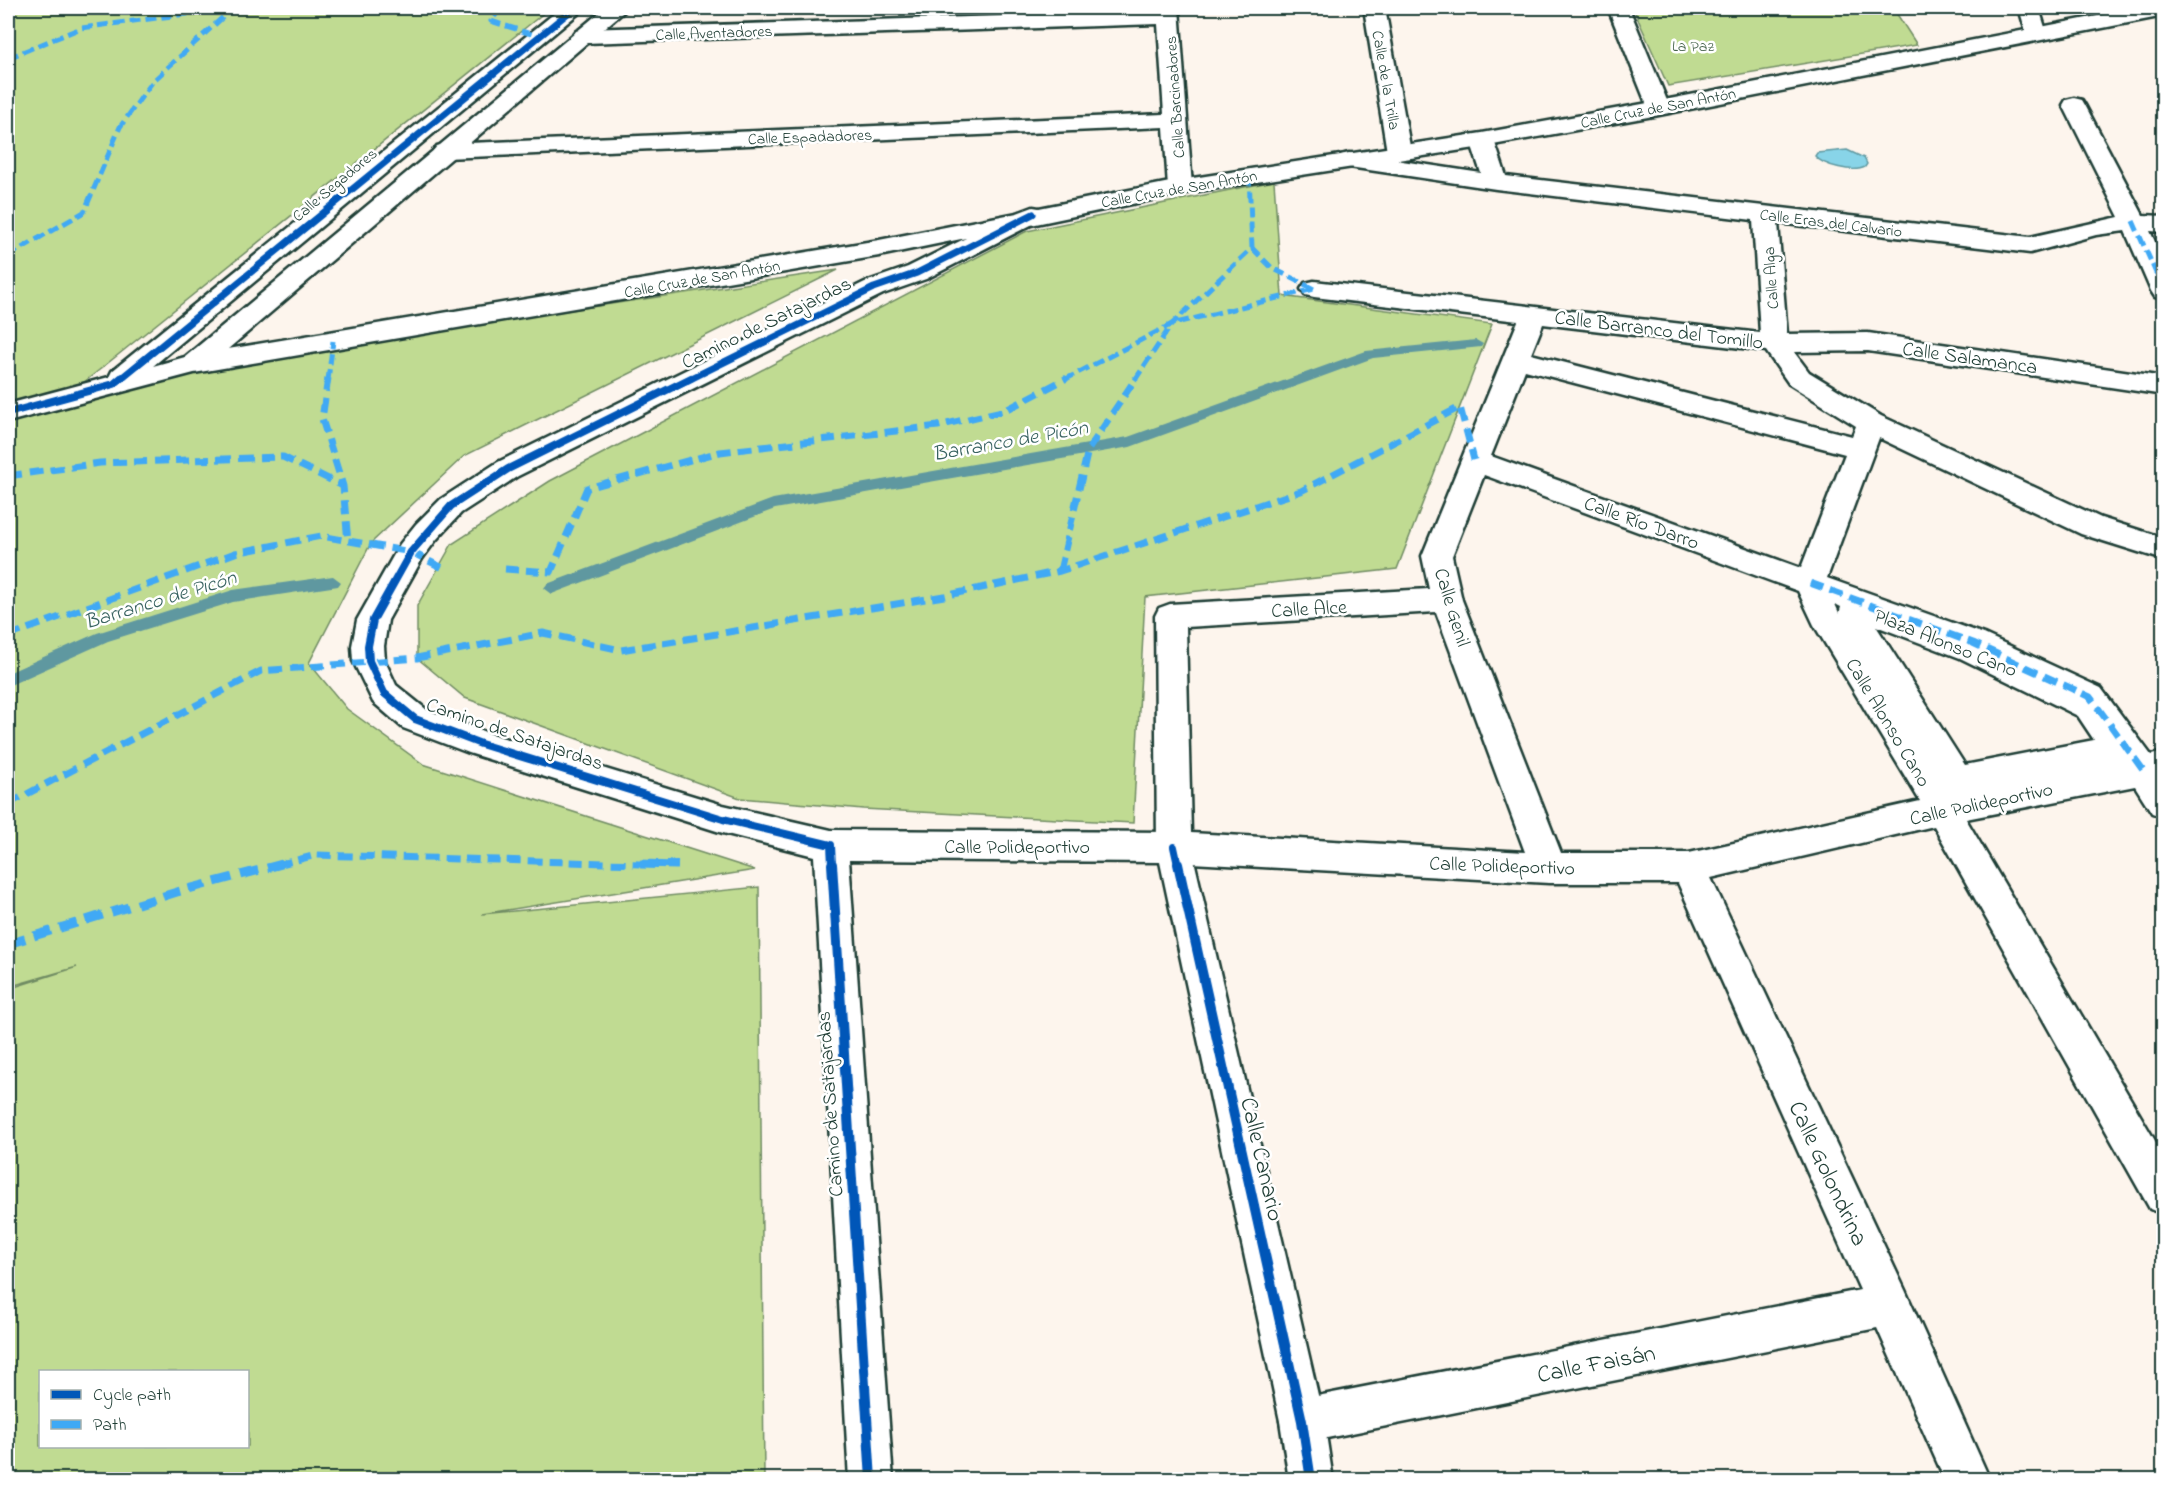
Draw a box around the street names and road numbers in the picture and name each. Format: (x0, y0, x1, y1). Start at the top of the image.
street label: Calle Aventadores (655, 20, 773, 48)
street label: Calle de la Trilla (1364, 29, 1406, 132)
street label: Calle Barcinadores (1160, 35, 1192, 159)
street label: Calle Cruz de San Antón (1579, 82, 1738, 136)
street label: Calle Espadadores (748, 124, 873, 152)
street label: Calle Segadores (287, 143, 383, 228)
street label: Calle Cruz de San Antón (1100, 164, 1259, 215)
street label: Calle Eras del Calvario (1758, 203, 1903, 245)
street label: Calle Alga (1758, 246, 1786, 310)
street label: Calle Cruz de San Antón (623, 254, 782, 305)
street label: Camino de Satajardas (677, 271, 857, 378)
street label: Calle Barranco del Tomillo (1553, 304, 1765, 359)
street label: Calle Salamanca (1900, 336, 2039, 383)
street label: Calle Río Darro (1579, 490, 1703, 559)
street label: Calle Genil (1425, 565, 1476, 651)
street label: Calle Alce (1270, 594, 1348, 627)
street label: Plaza Alonso Cano (1869, 602, 2021, 686)
street label: Calle Alonso Cano (1837, 653, 1937, 793)
street label: Camino de Satajardas (422, 691, 607, 779)
street label: Calle Polideportivo (1907, 776, 2056, 835)
street label: Calle Polideportivo (944, 834, 1090, 863)
street label: Calle Polideportivo (1429, 850, 1575, 885)
street label: Camino de Satajardas (811, 1010, 852, 1197)
street label: Calle Canario (1229, 1094, 1292, 1225)
street label: Calle Golondrina (1778, 1096, 1876, 1252)
street label: Calle Faisán (1534, 1337, 1659, 1394)

